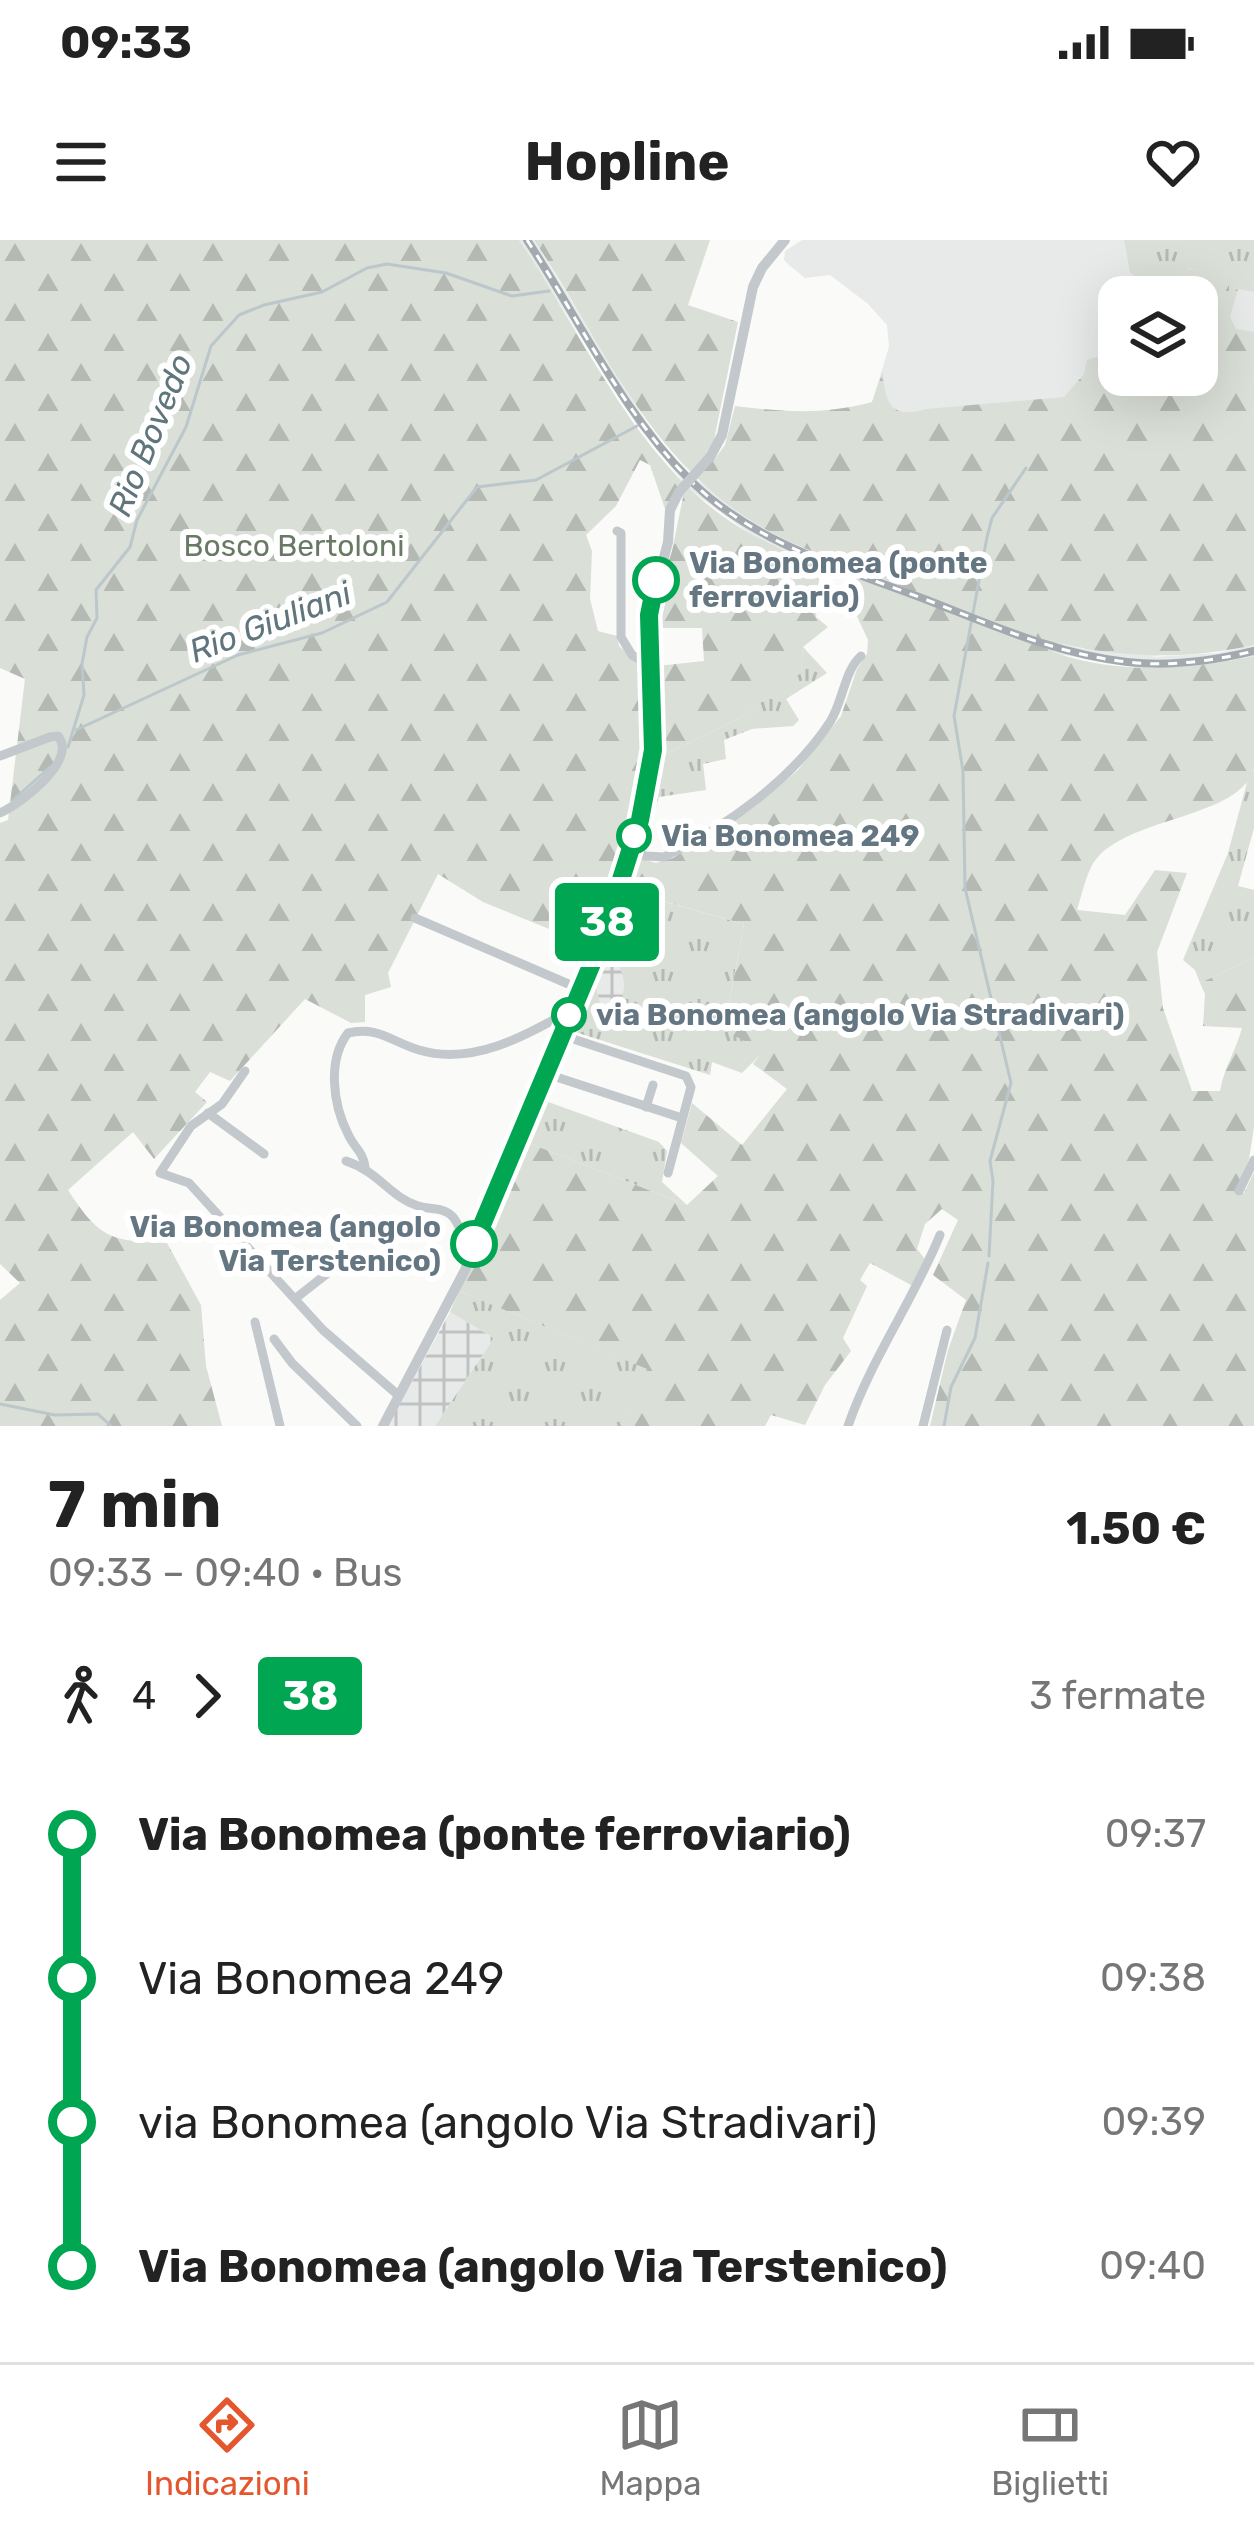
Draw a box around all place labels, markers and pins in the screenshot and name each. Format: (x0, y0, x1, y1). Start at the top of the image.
place label: Via Bonomea (ponte ferroviario) (689, 545, 988, 615)
marker: Via Bonomea (ponte ferroviario) (634, 558, 678, 602)
place label: Via Bonomea 249 (661, 818, 920, 854)
marker: Via Bonomea 249 (618, 820, 650, 852)
place label: via Bonomea (angolo Via Stradivari) (596, 997, 1125, 1033)
marker: via Bonomea (angolo Via Stradivari) (553, 999, 585, 1031)
place label: Via Bonomea (angolo Via Terstenico) (130, 1209, 441, 1279)
marker: Via Bonomea (angolo Via Terstenico) (452, 1222, 496, 1266)

